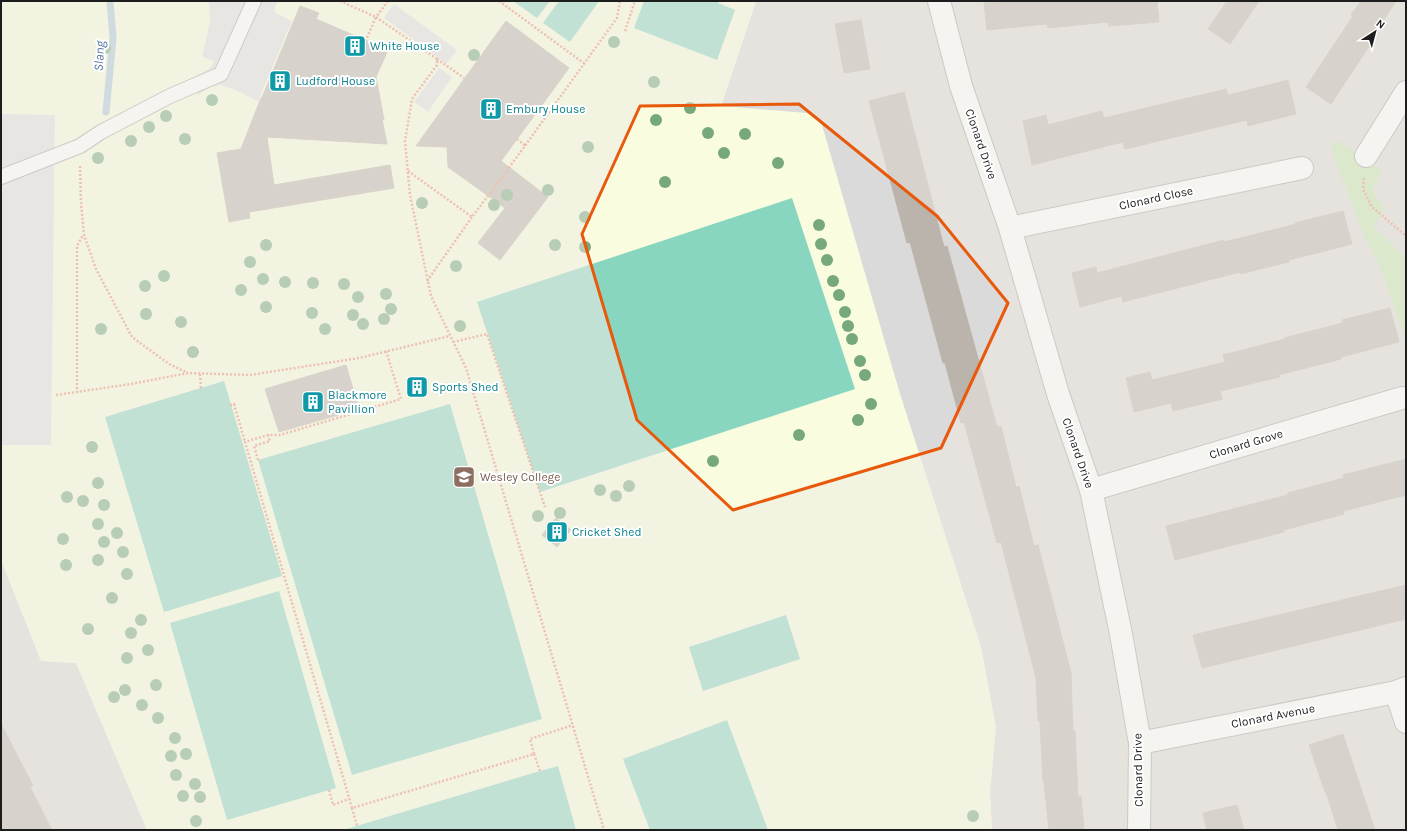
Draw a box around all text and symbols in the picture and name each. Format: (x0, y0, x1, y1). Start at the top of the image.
north arrow (1355, 12, 1395, 52)
text: N (1374, 17, 1388, 32)
building icon: White House (342, 33, 368, 59)
water label: Slang (90, 39, 108, 72)
place label: White House (370, 39, 439, 53)
building icon: Ludford House (267, 68, 293, 94)
place label: Ludford House (296, 74, 375, 88)
building icon: Embury House (478, 96, 504, 122)
place label: Embury House (506, 102, 585, 116)
street label: Clonard Drive (962, 107, 1000, 181)
street label: Clonard Close (1118, 183, 1194, 213)
building icon: Sports Shed (404, 374, 430, 400)
place label: Sports Shed (432, 380, 499, 394)
place label: Blackmore Pavillion (328, 388, 387, 416)
building icon: Blackmore Pavillion (300, 389, 326, 415)
street label: Clonard Drive (1059, 416, 1097, 490)
street label: Clonard Grove (1207, 426, 1285, 462)
school or university icon: Wesley College (451, 464, 477, 490)
place label: Wesley College (480, 470, 561, 484)
building icon: Cricket Shed (544, 519, 570, 545)
place label: Cricket Shed (572, 525, 642, 539)
street label: Clonard Avenue (1230, 701, 1316, 731)
street label: Clonard Drive (1130, 733, 1146, 807)

